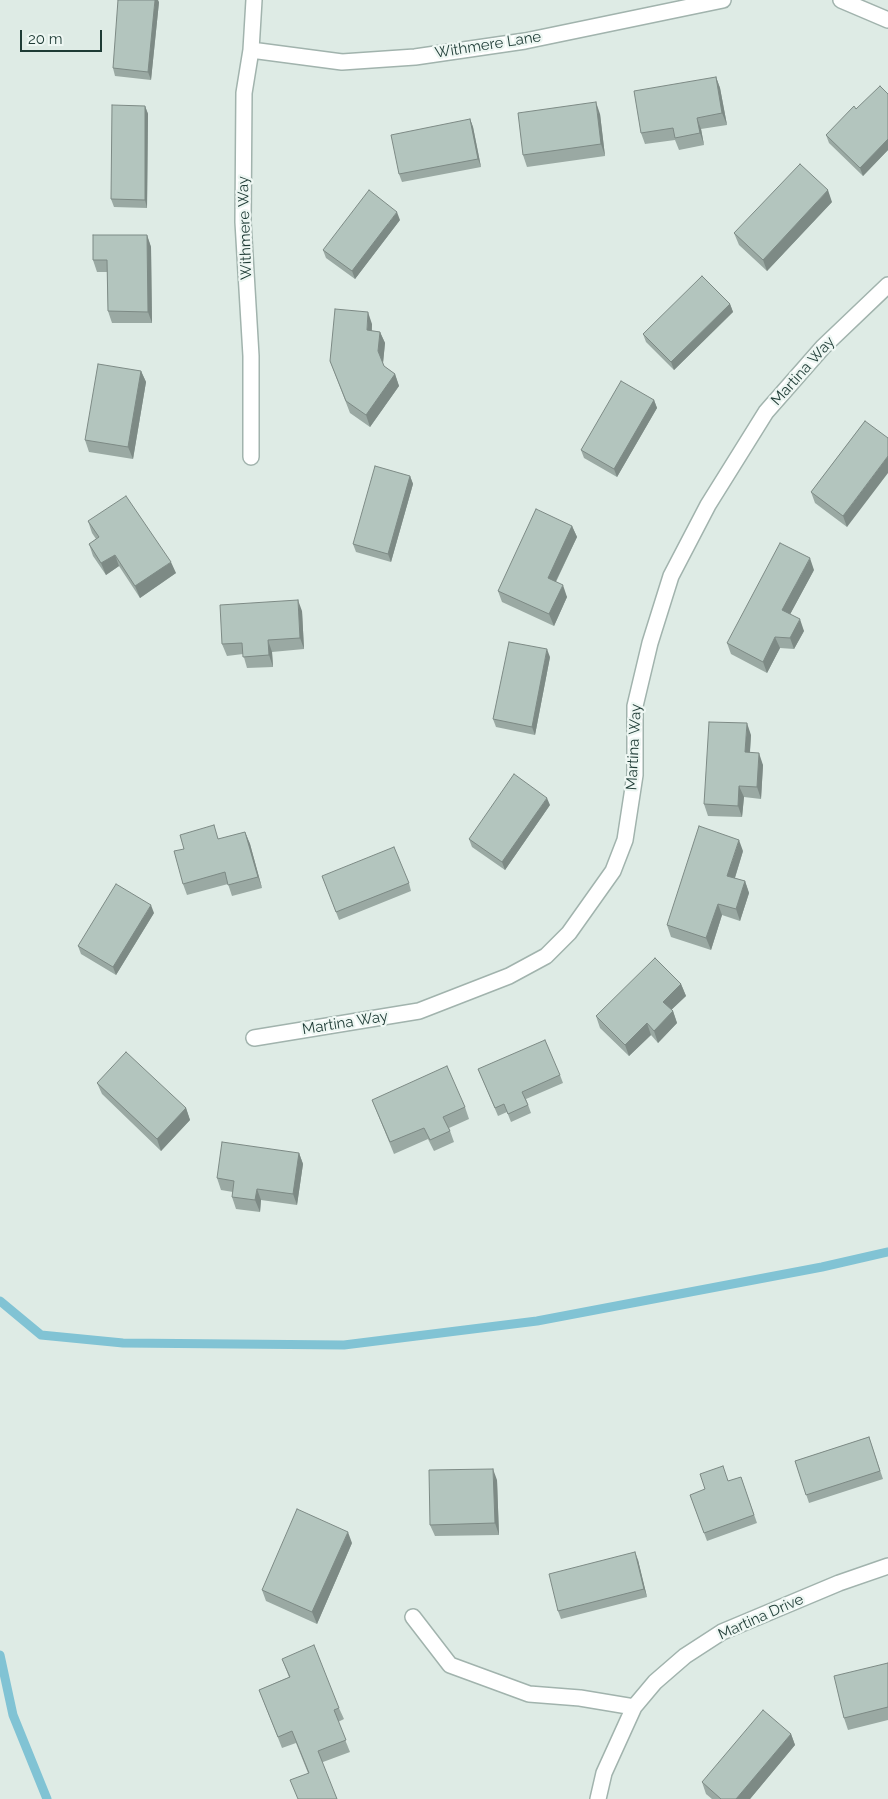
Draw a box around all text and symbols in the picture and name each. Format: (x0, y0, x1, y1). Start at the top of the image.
scale bar (22, 20, 105, 52)
street label: Withmere Lane (434, 28, 542, 62)
text: 20 m (28, 30, 63, 48)
street label: Withmere Way (234, 176, 256, 280)
street label: Martina Way (767, 333, 839, 409)
street label: Martina Way (623, 703, 645, 791)
street label: Martina Way (301, 1007, 389, 1039)
street label: Martina Drive (716, 1590, 806, 1644)

